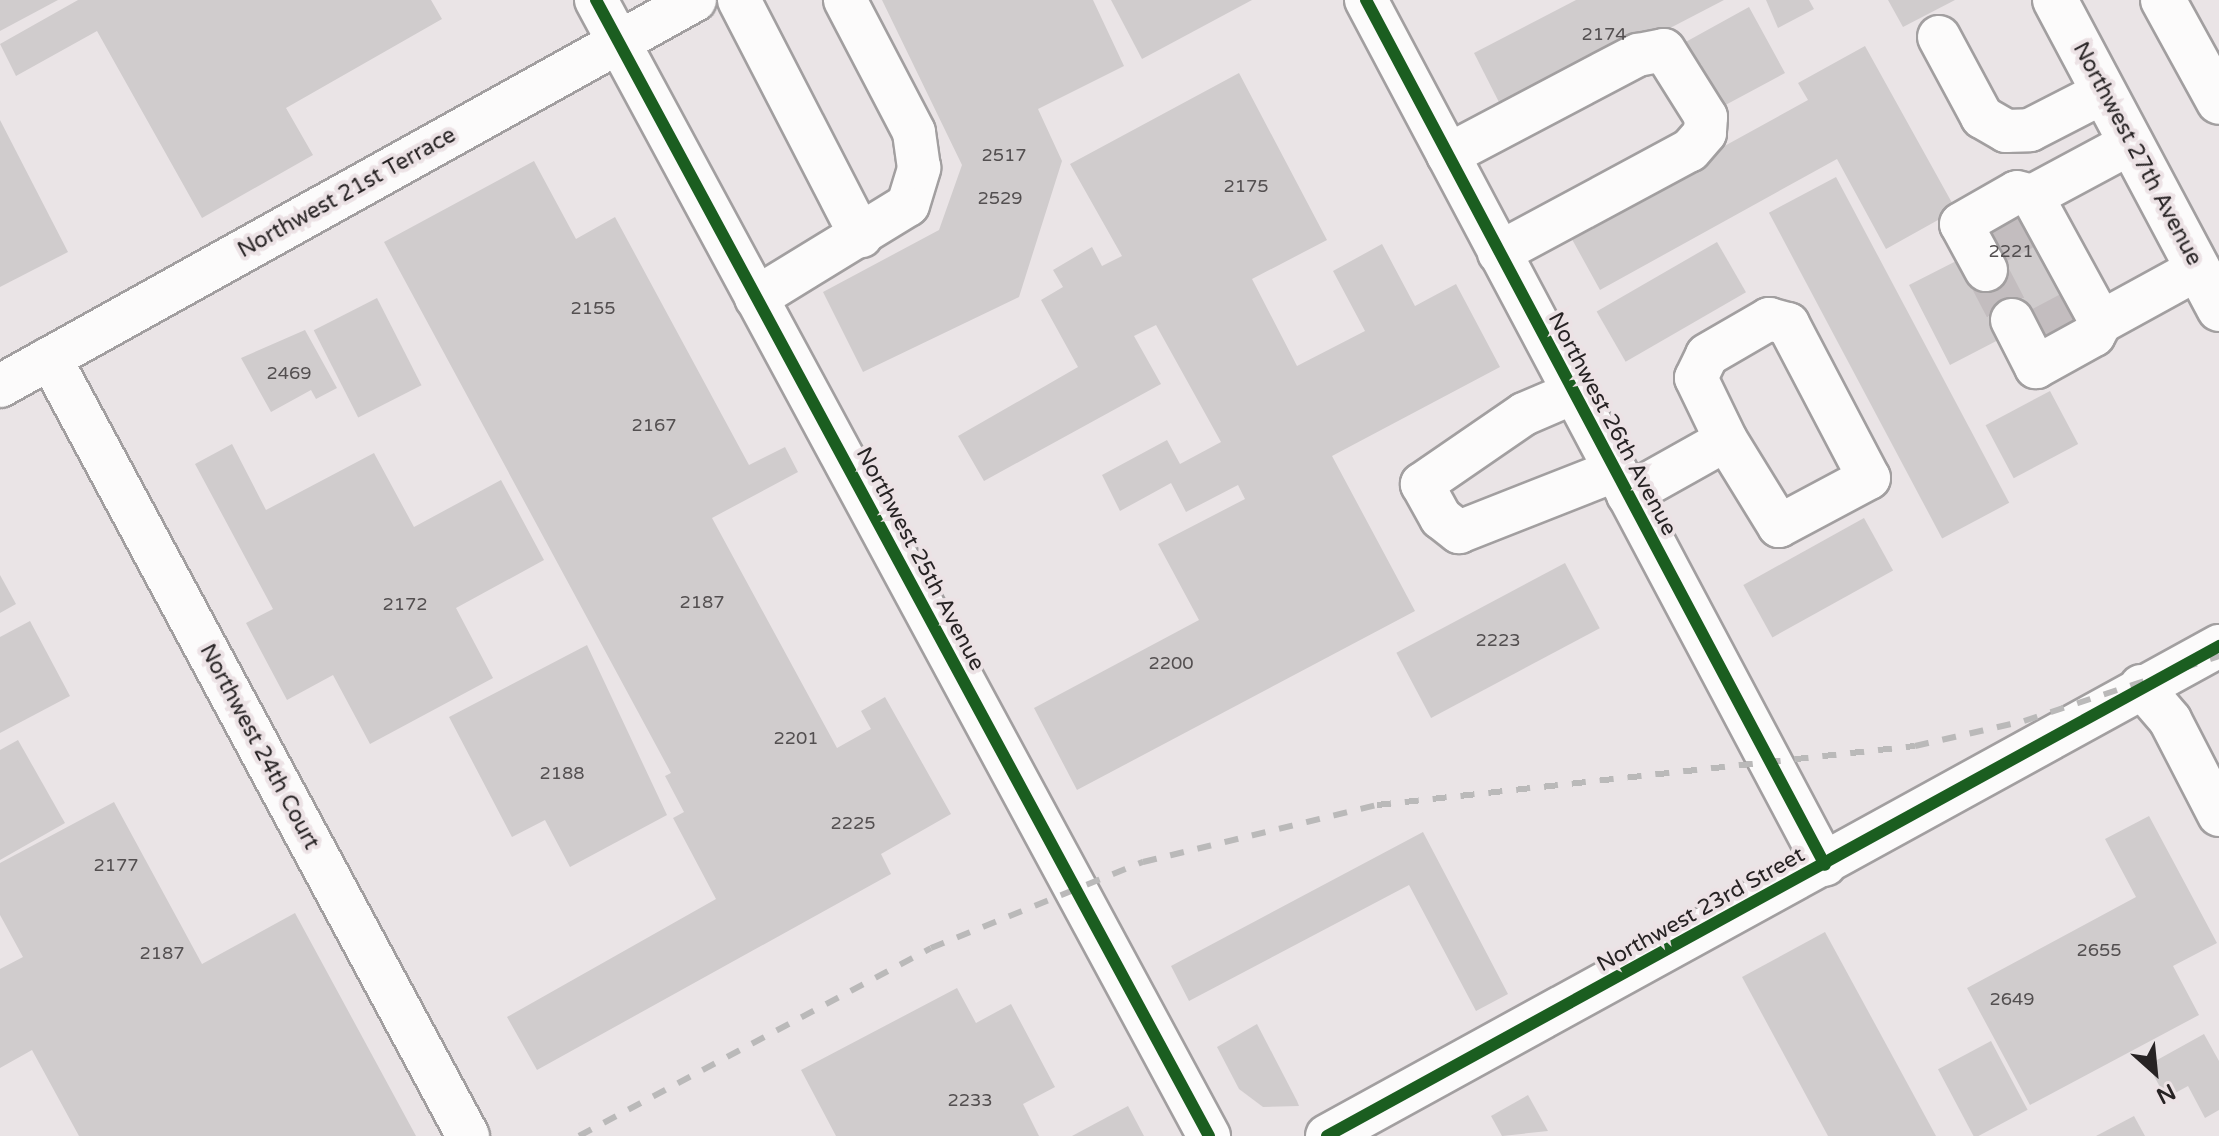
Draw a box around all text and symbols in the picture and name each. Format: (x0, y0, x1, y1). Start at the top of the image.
house number: 2174 (1581, 23, 1627, 45)
street label: Northwest 27th Avenue (2067, 38, 2207, 270)
street label: Northwest 21st Terrace (233, 122, 461, 264)
house number: 2517 (981, 144, 1027, 166)
house number: 2175 (1223, 175, 1269, 197)
house number: 2529 (977, 187, 1023, 209)
house number: 2221 (1988, 240, 2034, 262)
house number: 2155 (570, 297, 616, 319)
street label: Northwest 26th Avenue (1542, 308, 1682, 540)
house number: 2469 (266, 362, 312, 384)
house number: 2167 (631, 414, 677, 436)
street label: Northwest 25th Avenue (850, 443, 990, 675)
house number: 2187 (679, 591, 725, 613)
house number: 2172 (382, 593, 428, 615)
house number: 2223 (1475, 629, 1521, 651)
street label: Northwest 24th Court (194, 640, 324, 854)
house number: 2200 (1148, 652, 1194, 674)
house number: 2201 (773, 727, 819, 749)
house number: 2188 (539, 762, 585, 784)
house number: 2225 (830, 812, 876, 834)
street label: Northwest 23rd Street (1593, 842, 1809, 978)
house number: 2177 (93, 854, 139, 876)
house number: 2655 (2076, 939, 2122, 961)
house number: 2187 (139, 942, 185, 964)
house number: 2649 (1989, 988, 2035, 1010)
north arrow (2115, 1032, 2195, 1112)
text: N (2152, 1078, 2180, 1109)
house number: 2233 (947, 1089, 993, 1111)

